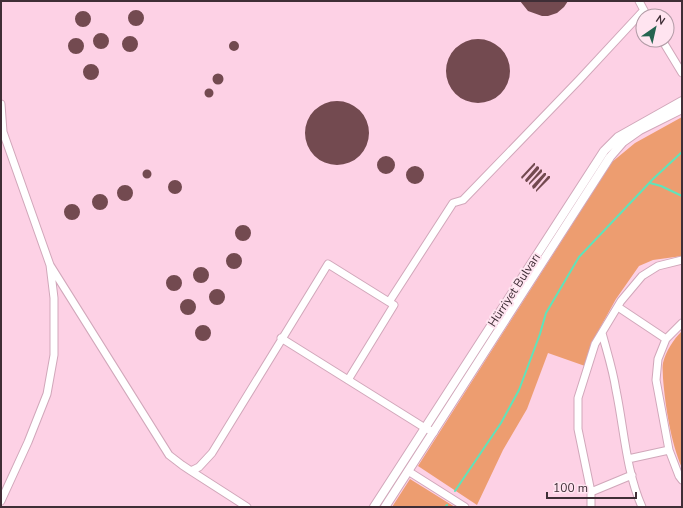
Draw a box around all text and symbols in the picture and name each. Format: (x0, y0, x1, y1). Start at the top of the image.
north arrow (635, 8, 675, 48)
text: N (653, 12, 668, 29)
street label: Hürriyet Bulvarı (484, 250, 544, 330)
scale bar (547, 474, 636, 500)
text: 100 m (553, 480, 588, 496)

